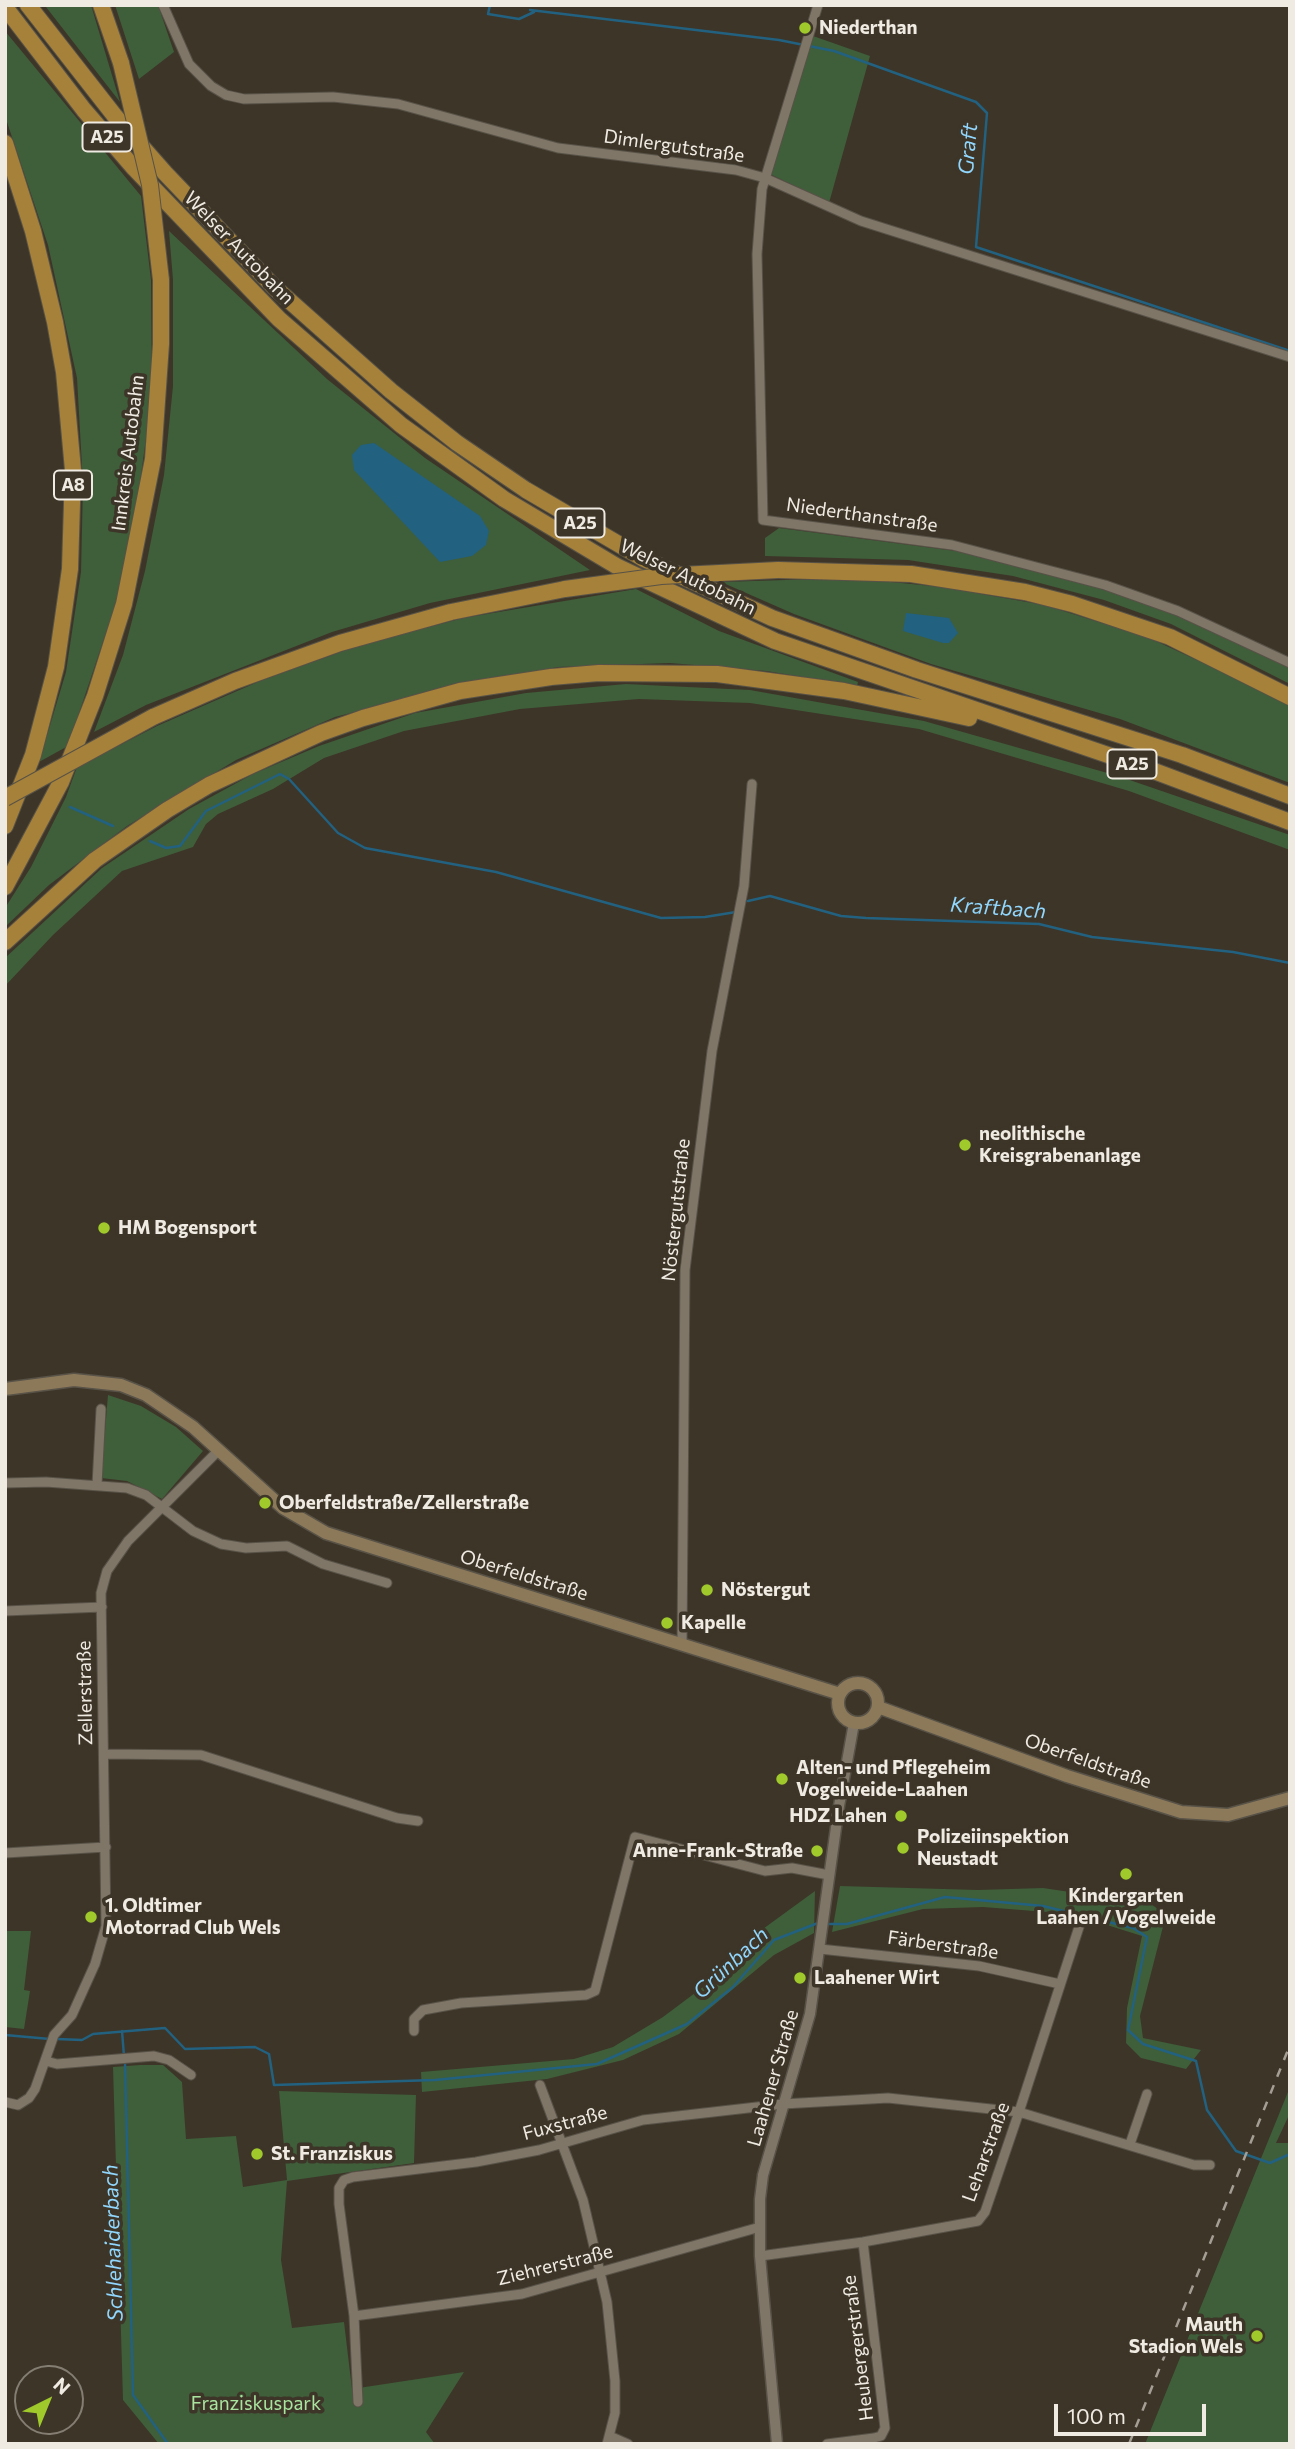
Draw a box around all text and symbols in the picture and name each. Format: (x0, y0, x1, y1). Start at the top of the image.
place label: Niederthan (819, 17, 918, 39)
marker: Niederthan (797, 20, 813, 36)
road number: A25 (82, 122, 132, 152)
water label: Graft (953, 122, 983, 176)
street label: Dimlergutstraße (602, 125, 746, 167)
street label: Welser Autobahn (179, 187, 299, 309)
street label: Innkreis Autobahn (107, 374, 149, 532)
road number: A8 (54, 471, 92, 500)
street label: Niederthanstraße (785, 493, 939, 537)
road number: A25 (556, 508, 604, 538)
street label: Welser Autobahn (616, 534, 760, 620)
road number: A25 (1108, 750, 1156, 778)
water label: Kraftbach (949, 892, 1047, 924)
place label: neolithische Kreisgrabenanlage (979, 1123, 1141, 1167)
marker: neolithische Kreisgrabenanlage (957, 1137, 973, 1153)
street label: Nöstergutstraße (657, 1138, 695, 1282)
place label: HM Bogensport (118, 1217, 257, 1239)
marker: HM Bogensport (96, 1220, 112, 1236)
place label: Oberfeldstraße/Zellerstraße (279, 1492, 529, 1514)
marker: Oberfeldstraße/Zellerstraße (257, 1495, 273, 1511)
street label: Oberfeldstraße (457, 1545, 591, 1605)
place label: Nöstergut (721, 1579, 810, 1601)
marker: Nöstergut (699, 1582, 715, 1598)
place label: Kapelle (681, 1612, 746, 1634)
marker: Kapelle (659, 1615, 675, 1631)
street label: Zellerstraße (73, 1640, 97, 1746)
street label: Oberfeldstraße (1022, 1729, 1154, 1793)
place label: Alten- und Pflegeheim Vogelweide-Laahen (796, 1757, 990, 1801)
marker: Alten- und Pflegeheim Vogelweide-Laahen (774, 1771, 790, 1787)
place label: HDZ Lahen (789, 1805, 887, 1827)
marker: HDZ Lahen (893, 1808, 909, 1824)
place label: Polizeiinspektion Neustadt (917, 1826, 1069, 1870)
place label: Anne-Frank-Straße (633, 1840, 803, 1862)
marker: Polizeiinspektion Neustadt (895, 1840, 911, 1856)
marker: Anne-Frank-Straße (809, 1843, 825, 1859)
marker: Kindergarten Laahen / Vogelweide (1118, 1866, 1134, 1882)
place label: Kindergarten Laahen / Vogelweide (1036, 1885, 1216, 1929)
place label: 1. Oldtimer Motorrad Club Wels (105, 1895, 280, 1939)
marker: 1. Oldtimer Motorrad Club Wels (83, 1909, 99, 1925)
water label: Grünbach (688, 1922, 774, 2004)
street label: Färberstraße (886, 1926, 1000, 1964)
place label: Laahener Wirt (814, 1967, 940, 1989)
marker: Laahener Wirt (792, 1970, 808, 1986)
street label: Laahener Straße (743, 2007, 803, 2149)
street label: Leharstraße (957, 2099, 1015, 2205)
street label: Fuxstraße (520, 2101, 610, 2145)
place label: St. Franziskus (271, 2143, 393, 2165)
marker: St. Franziskus (249, 2146, 265, 2162)
water label: Schlehaiderbach (98, 2164, 128, 2322)
street label: Ziehrerstraße (495, 2240, 615, 2290)
street label: Heubergerstraße (838, 2274, 878, 2422)
place label: Mauth Stadion Wels (1129, 2314, 1243, 2358)
marker: Mauth Stadion Wels (1249, 2328, 1265, 2344)
north arrow (14, 2365, 84, 2435)
text: N (49, 2372, 75, 2399)
scale bar (1057, 2390, 1209, 2434)
park label: Franziskuspark (191, 2393, 321, 2415)
text: 100 m (1067, 2403, 1126, 2428)

